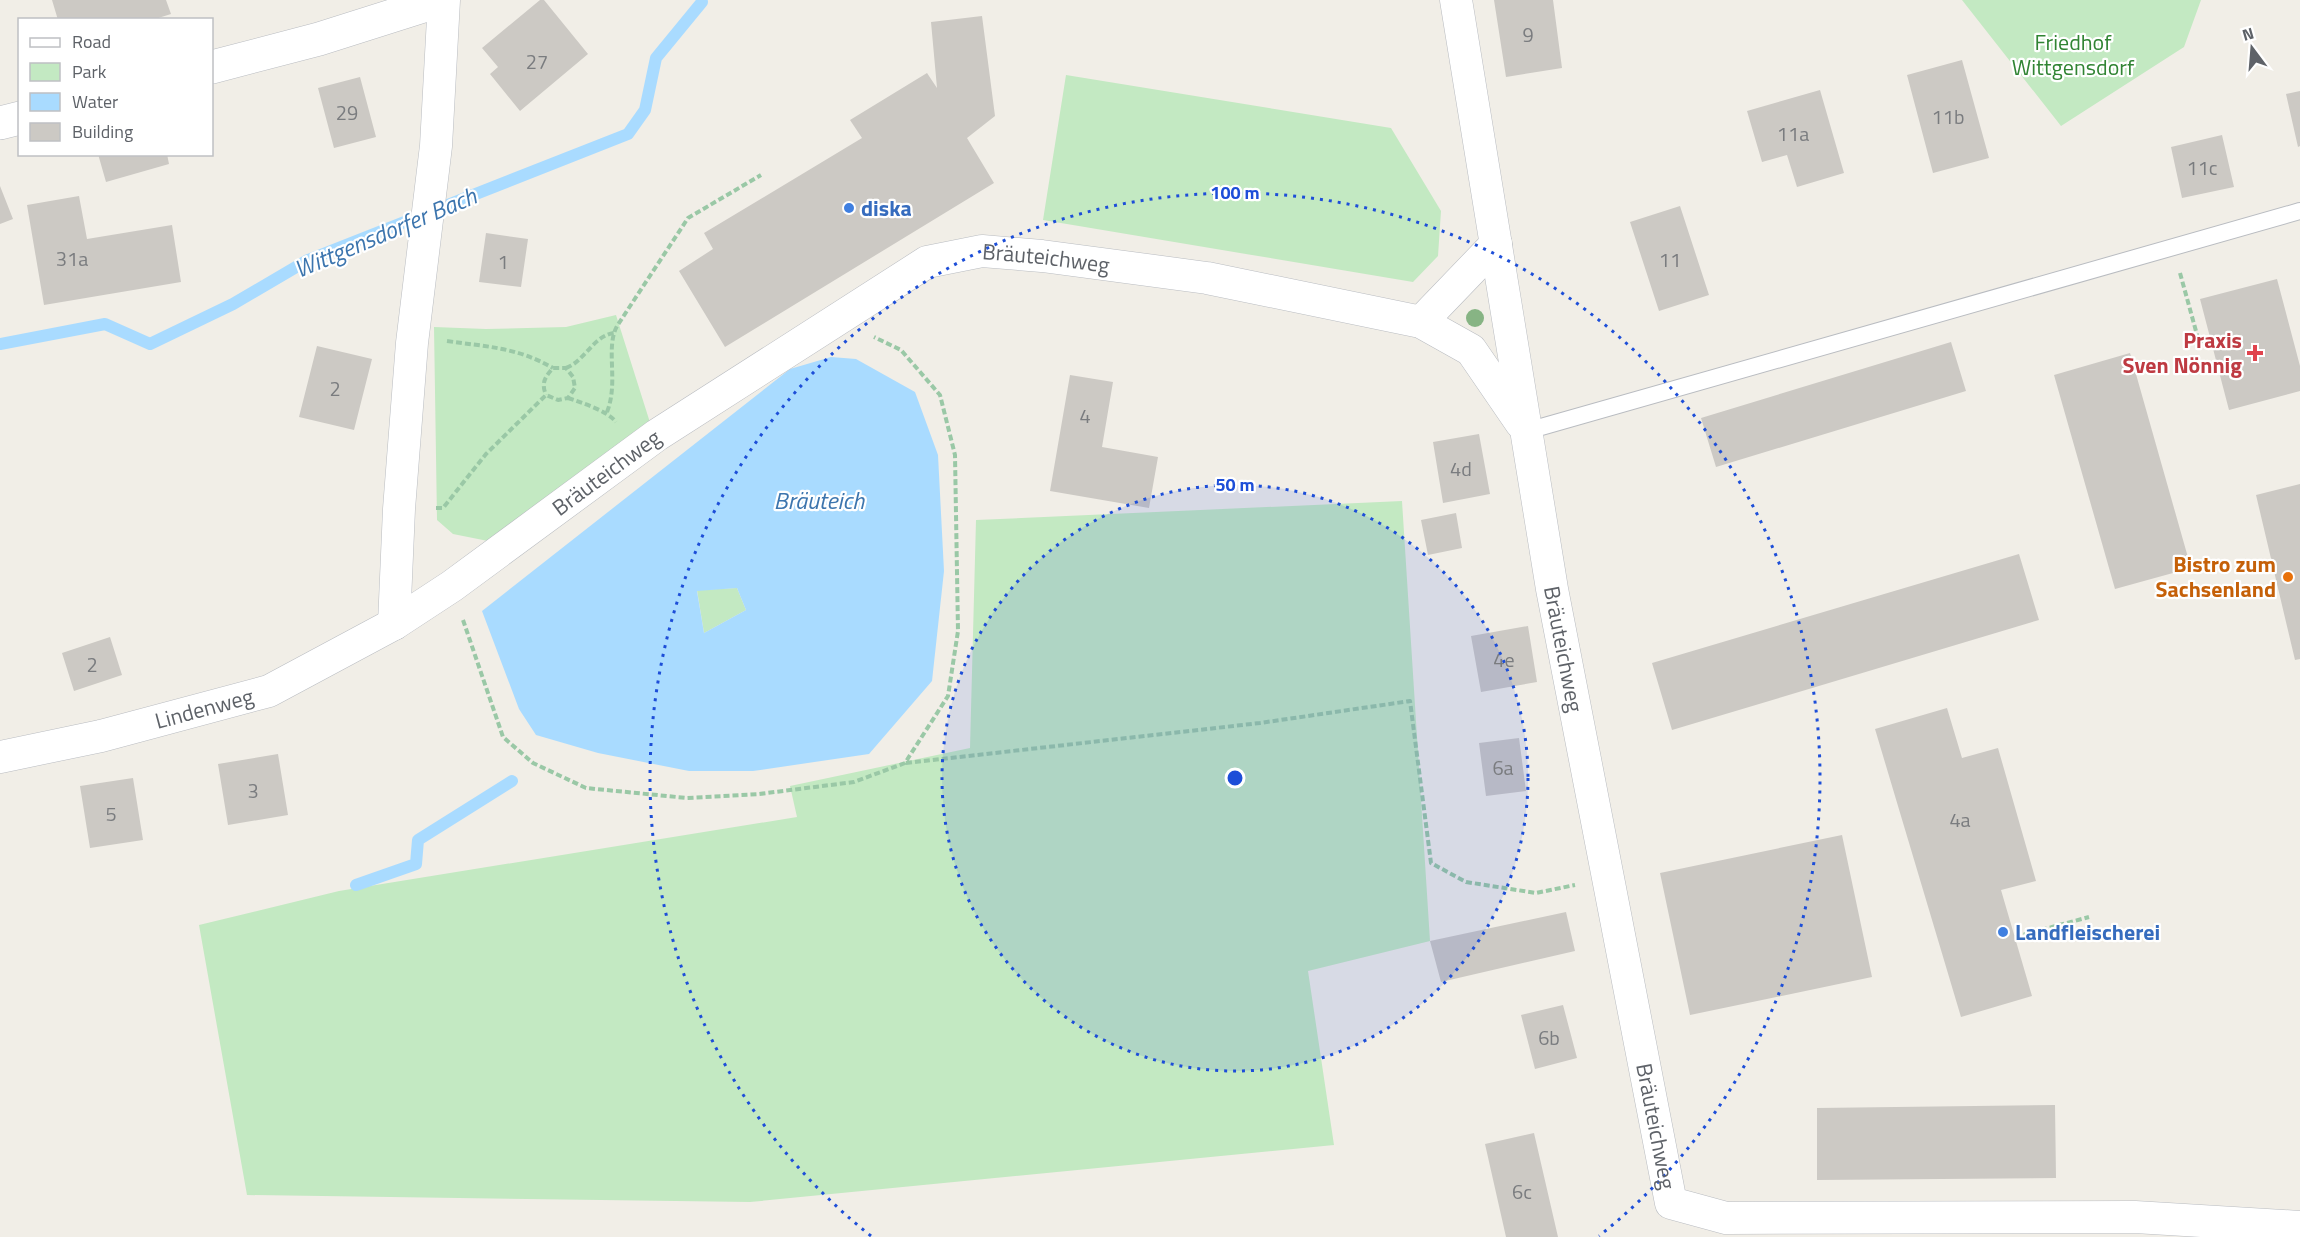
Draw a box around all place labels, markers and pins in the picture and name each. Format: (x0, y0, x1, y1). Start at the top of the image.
place label: diska (861, 191, 912, 225)
marker: diska (842, 201, 856, 215)
place label: Praxis Sven Nönnig (2123, 323, 2242, 382)
marker: Praxis Sven Nönnig (2246, 344, 2264, 362)
place label: Bistro zum Sachsenland (2156, 547, 2276, 606)
marker: Bistro zum Sachsenland (2281, 570, 2295, 584)
centre of rings (1225, 768, 1245, 788)
place label: Landfleischerei (2015, 915, 2160, 949)
marker: Landfleischerei (1996, 925, 2010, 939)

